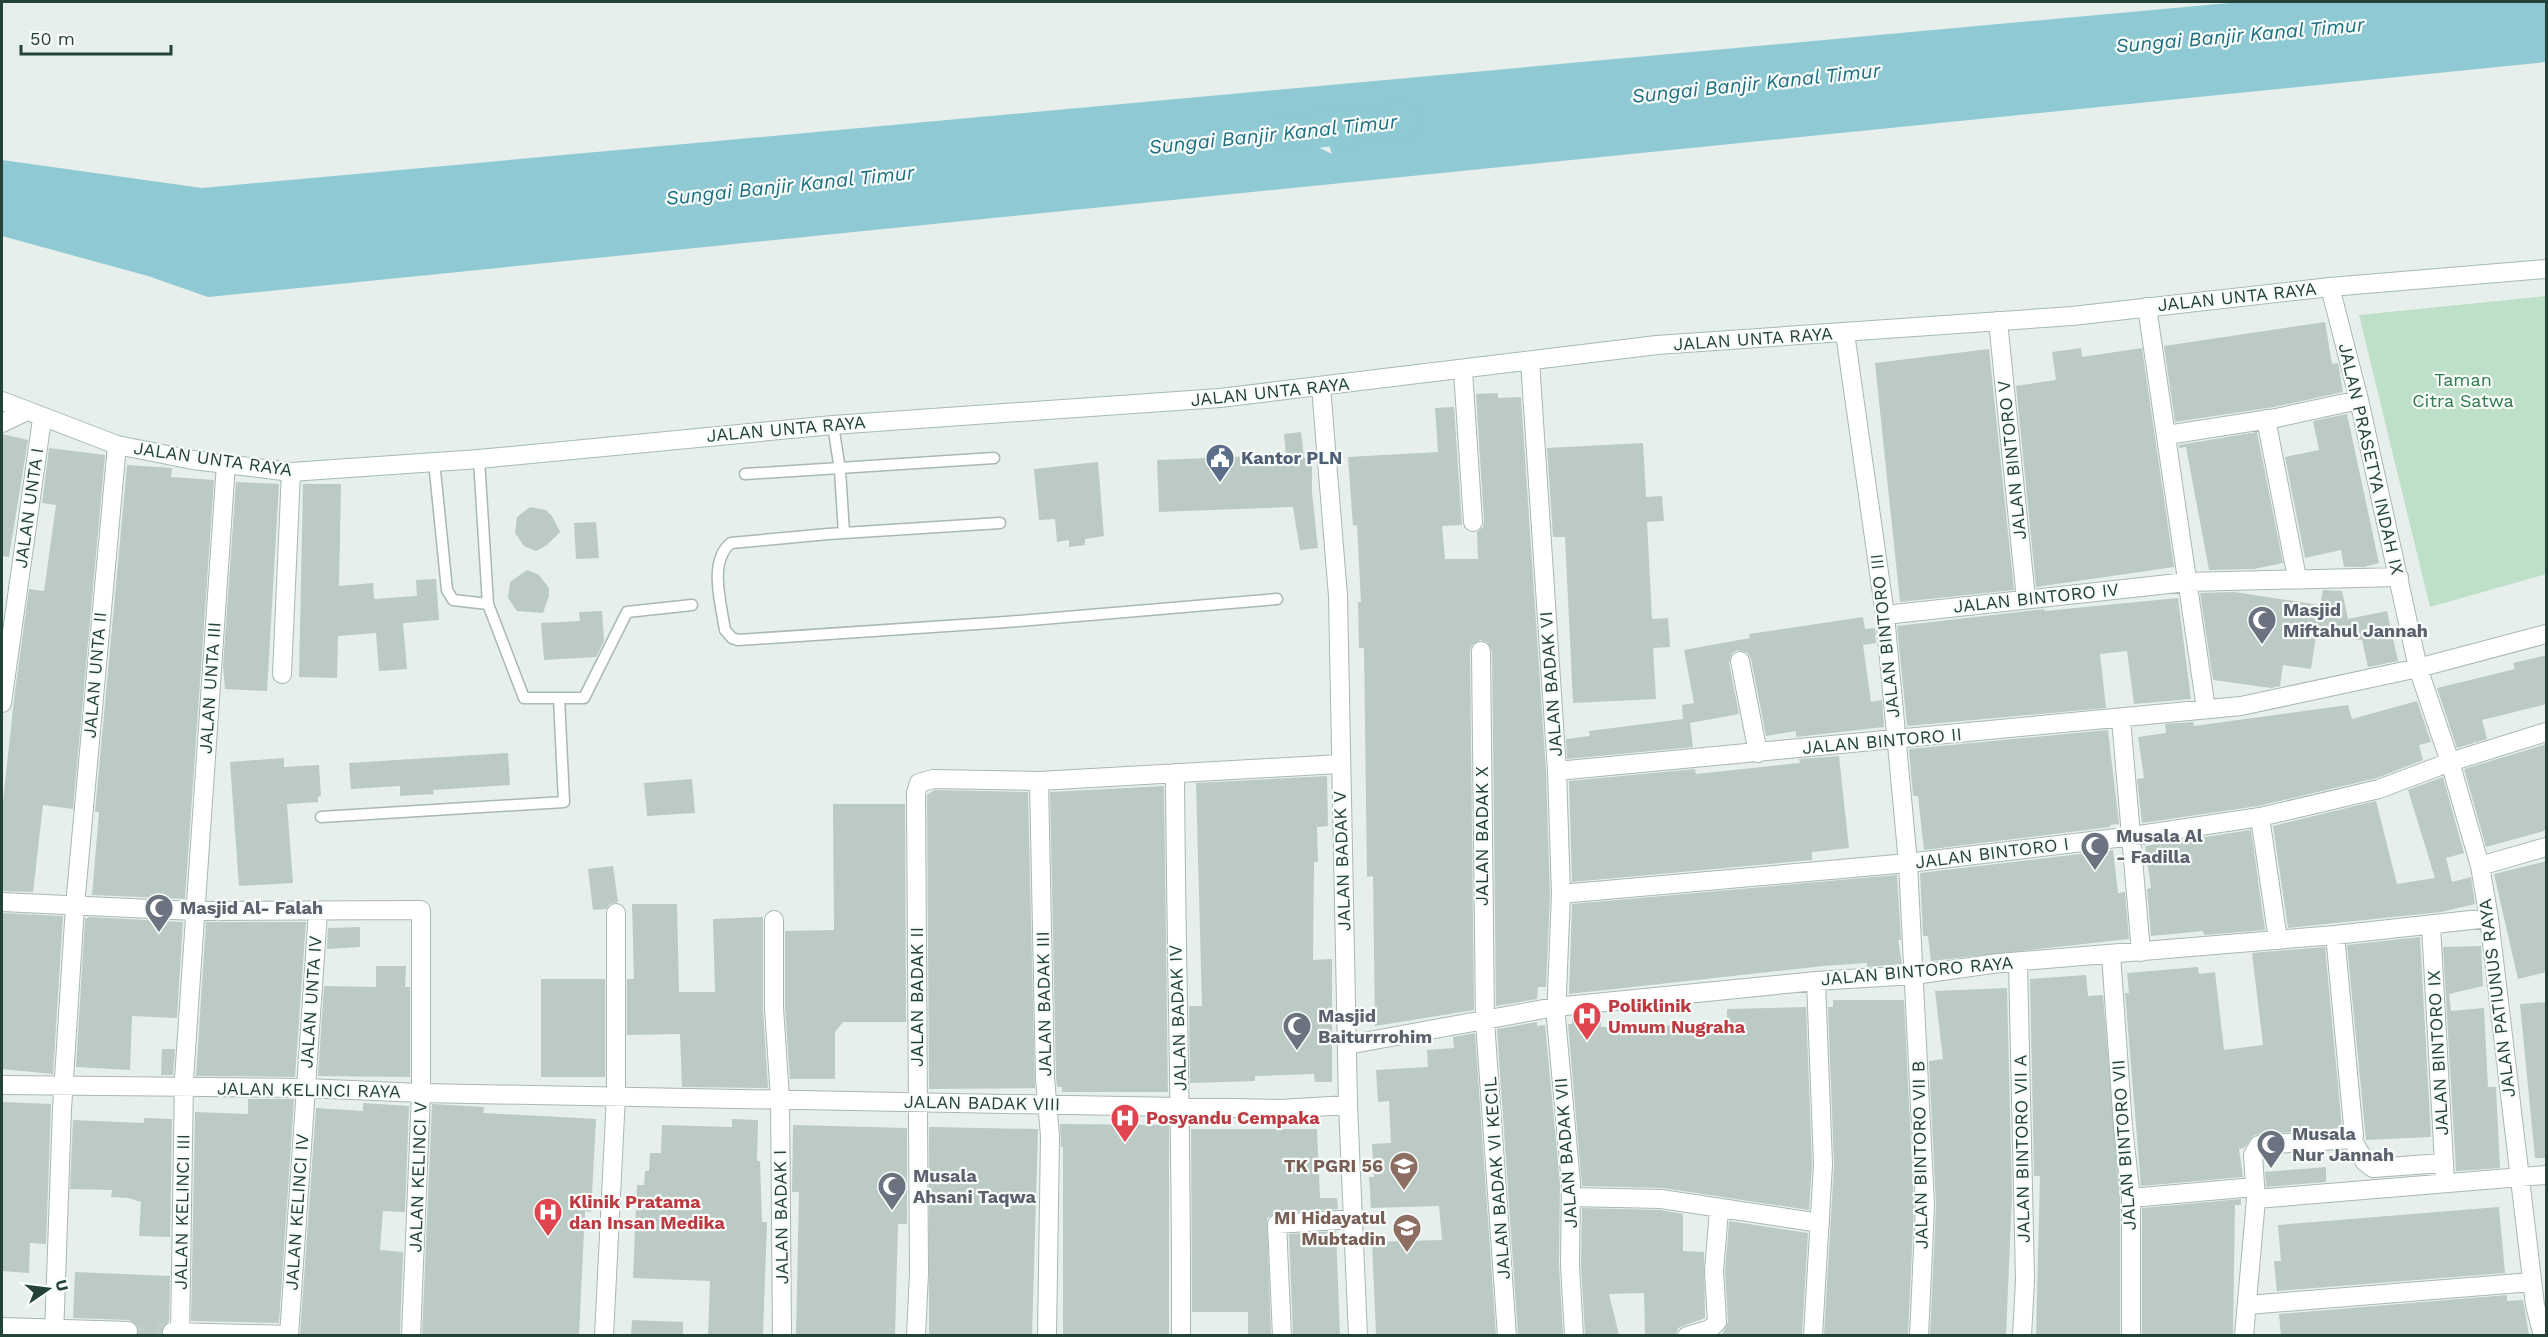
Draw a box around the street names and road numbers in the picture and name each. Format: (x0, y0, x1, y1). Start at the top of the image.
street label: JALAN UNTA RAYA (2156, 278, 2318, 315)
street label: JALAN UNTA RAYA (1673, 322, 1834, 355)
street label: JALAN PRASETYA INDAH IX (2335, 341, 2408, 577)
street label: JALAN UNTA RAYA (1189, 373, 1351, 410)
street label: JALAN BINTORO V (1993, 379, 2030, 541)
street label: JALAN UNTA RAYA (705, 411, 867, 446)
street label: JALAN UNTA RAYA (132, 437, 294, 480)
street label: JALAN UNTA I (10, 446, 47, 570)
street label: JALAN BINTORO III (1865, 553, 1904, 719)
street label: JALAN BINTORO IV (1952, 578, 2120, 617)
street label: JALAN UNTA II (79, 611, 110, 739)
street label: JALAN BADAK VI (1535, 611, 1566, 757)
street label: JALAN UNTA III (194, 621, 225, 755)
street label: JALAN BINTORO II (1801, 723, 1963, 758)
street label: JALAN BADAK X (1471, 766, 1492, 906)
street label: JALAN BADAK V (1329, 790, 1354, 932)
street label: JALAN BINTORO I (1914, 833, 2070, 872)
street label: JALAN PATIUNUS RAYA (2474, 897, 2519, 1099)
street label: JALAN BADAK II (906, 927, 927, 1067)
street label: JALAN BADAK III (1032, 931, 1055, 1077)
street label: JALAN UNTA IV (295, 934, 326, 1069)
street label: JALAN BADAK IV (1164, 944, 1191, 1091)
street label: JALAN BINTORO RAYA (1820, 952, 2014, 989)
street label: JALAN BINTORO IX (2423, 970, 2452, 1136)
street label: JALAN BINTORO VII A (2009, 1055, 2034, 1243)
street label: JALAN BINTORO VII (2107, 1059, 2140, 1231)
street label: JALAN BINTORO VII B (1907, 1060, 1932, 1250)
street label: JALAN BADAK VI KECIL (1479, 1076, 1514, 1280)
street label: JALAN KELINCI RAYA (217, 1077, 401, 1102)
street label: JALAN BADAK VII (1550, 1077, 1581, 1229)
street label: JALAN BADAK VIII (904, 1091, 1060, 1114)
street label: JALAN KELINCI V (404, 1101, 431, 1253)
street label: JALAN KELINCI IV (281, 1133, 312, 1291)
street label: JALAN KELINCI III (170, 1134, 193, 1290)
street label: JALAN BADAK I (769, 1150, 792, 1284)

